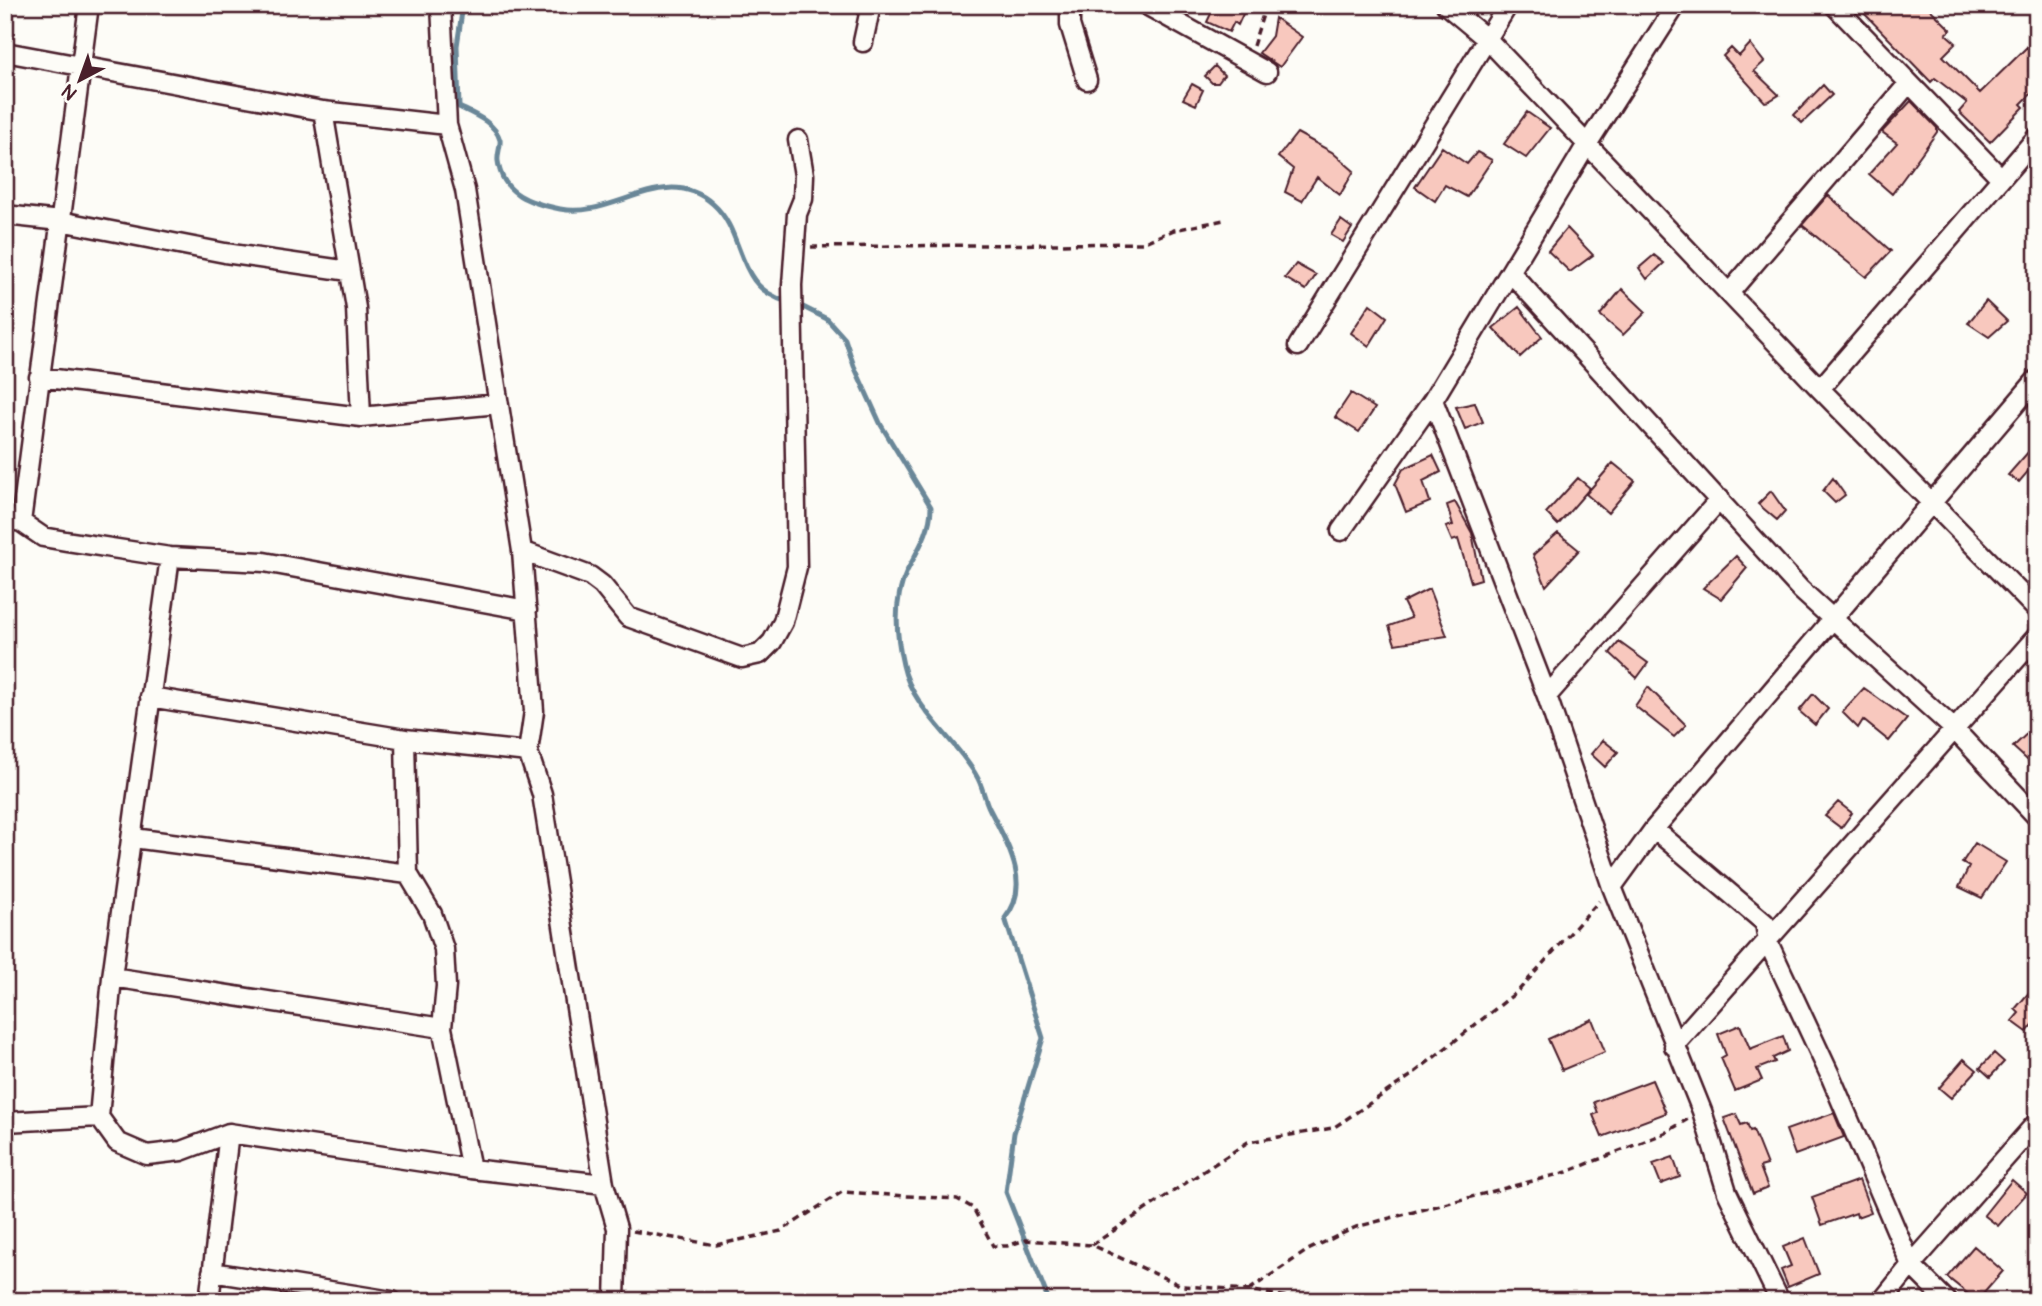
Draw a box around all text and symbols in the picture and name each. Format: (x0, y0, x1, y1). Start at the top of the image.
north arrow (46, 46, 116, 116)
text: N (57, 79, 82, 105)

